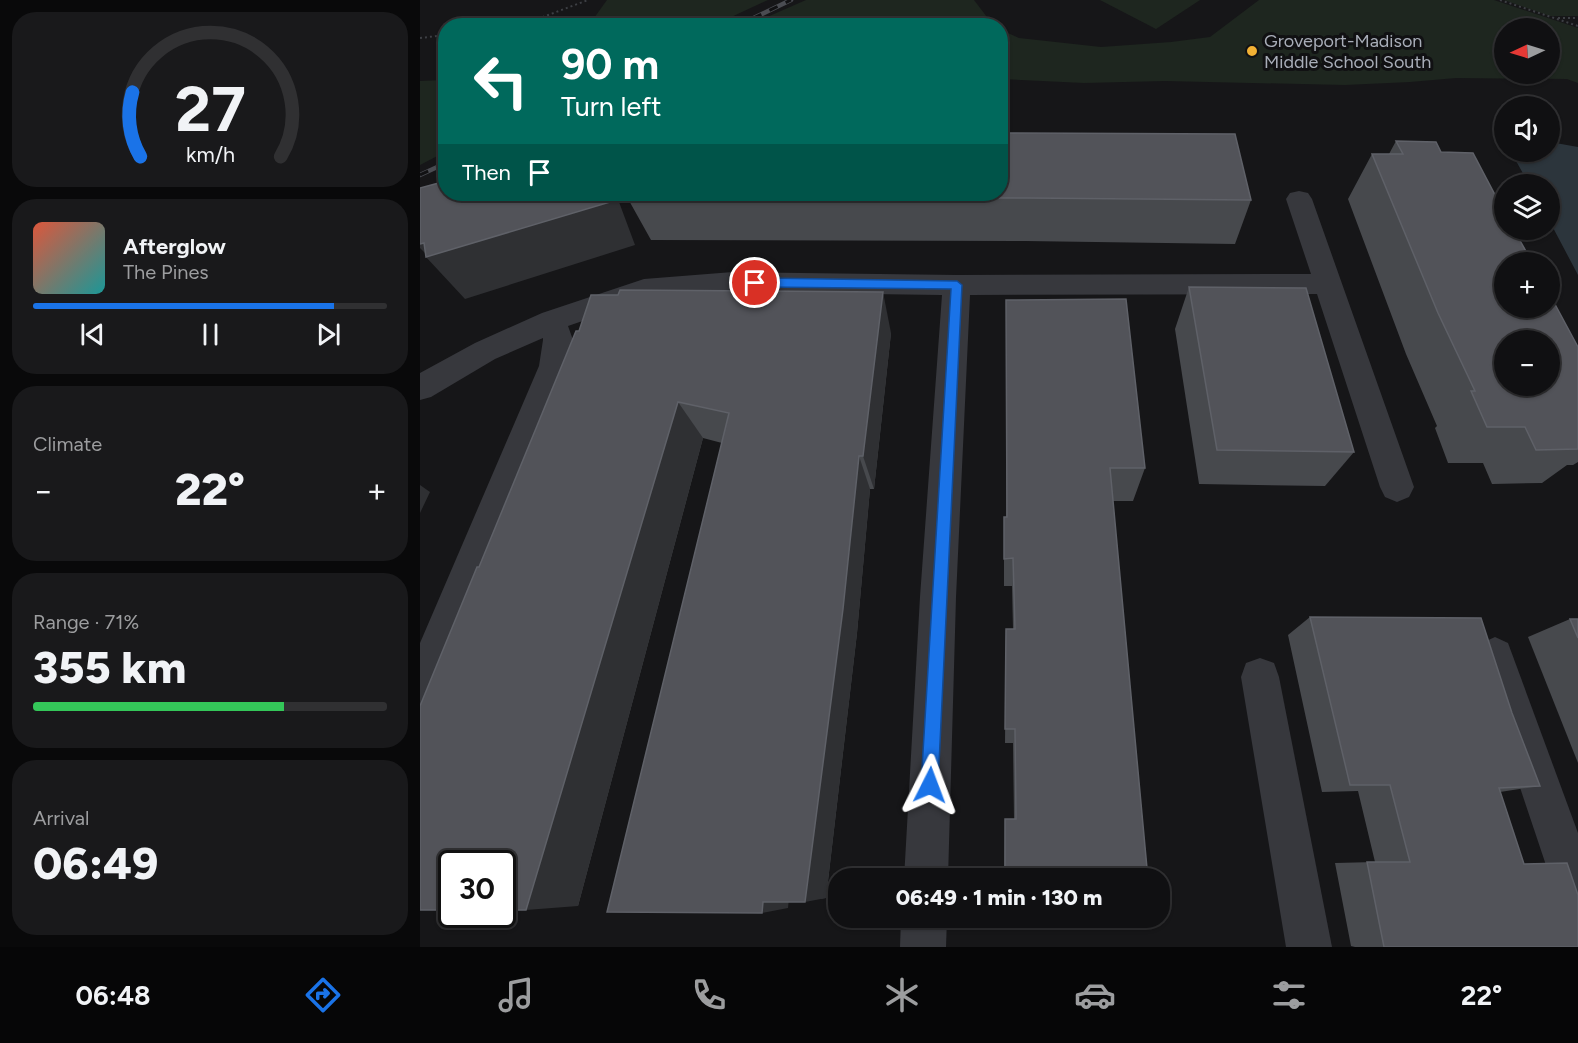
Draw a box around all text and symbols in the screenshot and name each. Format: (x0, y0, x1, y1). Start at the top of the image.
north arrow (1494, 18, 1560, 84)
map controls (1494, 18, 1560, 396)
place label: Groveport-Madison Middle School South (1264, 30, 1431, 73)
text: 90 m (561, 39, 659, 90)
icon: left (462, 42, 540, 120)
marker: Groveport-Madison Middle School South (1245, 44, 1259, 58)
text: 27 (175, 72, 245, 147)
text: Turn left (561, 90, 661, 123)
button: sound (1494, 96, 1560, 162)
text: km/h (186, 142, 234, 167)
icon: arrive (523, 156, 556, 189)
text: Then (462, 159, 511, 186)
button: layers (1494, 174, 1560, 240)
text: Afterglow (123, 233, 226, 260)
button: + (1494, 252, 1560, 318)
pin (729, 257, 780, 308)
text: The Pines (123, 260, 209, 284)
icon: arrive (738, 266, 771, 299)
icon: previous (76, 318, 109, 351)
icon: pause (194, 318, 227, 351)
icon: next (312, 318, 345, 351)
button: − (1494, 330, 1560, 396)
text: Climate (33, 432, 102, 456)
text: 22° (175, 462, 245, 516)
text: − (33, 471, 54, 510)
text: + (366, 471, 387, 510)
text: Range · 71% (33, 610, 139, 634)
text: 355 km (33, 640, 186, 694)
position arrow (898, 753, 962, 817)
text: Arrival (33, 806, 89, 830)
text: 06:49 (33, 836, 158, 890)
speed limit sign: 30 (438, 850, 516, 928)
text: 06:49 · 1 min · 130 m (896, 884, 1102, 911)
icon: directions (302, 974, 344, 1016)
icon: music (495, 974, 537, 1016)
icon: phone (688, 974, 730, 1016)
icon: climate (881, 974, 923, 1016)
icon: car (1074, 974, 1116, 1016)
icon: filters (1268, 974, 1310, 1016)
text: 06:48 (76, 979, 151, 1012)
text: 22° (1461, 979, 1502, 1012)

